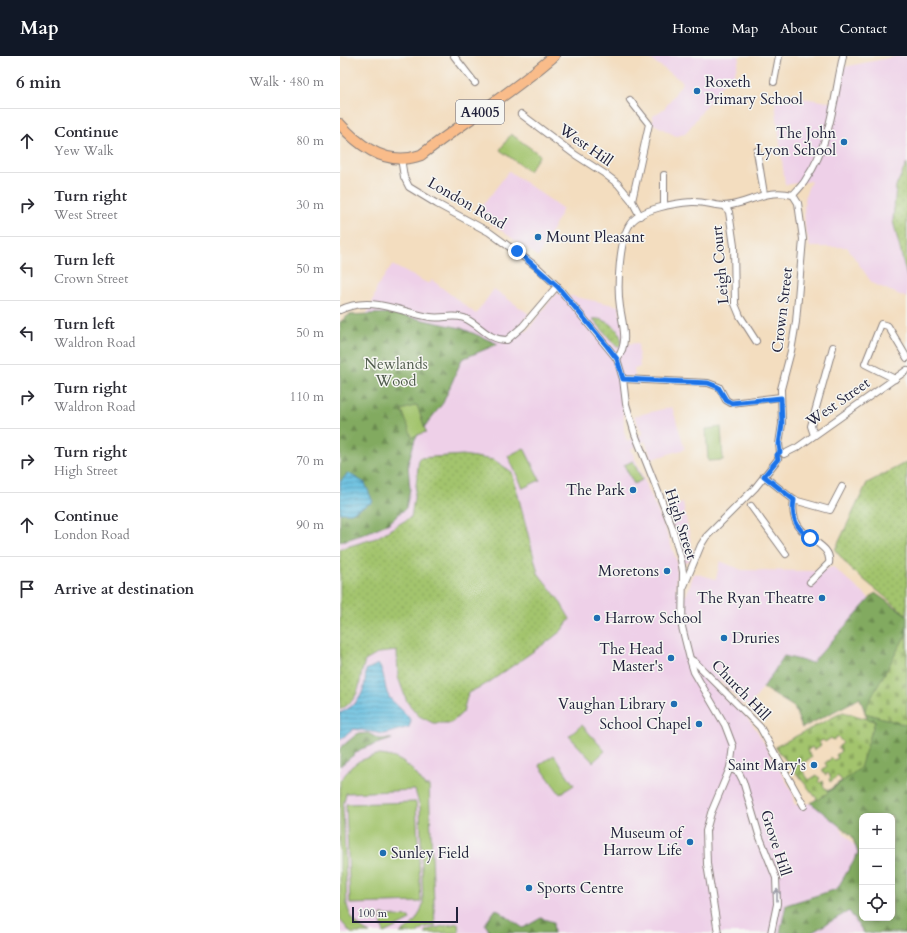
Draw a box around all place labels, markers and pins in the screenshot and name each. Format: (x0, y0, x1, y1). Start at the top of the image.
place label: Roxeth Primary School (705, 72, 803, 109)
marker: Roxeth Primary School (692, 86, 702, 96)
place label: The John Lyon School (756, 123, 836, 160)
marker: The John Lyon School (839, 137, 849, 147)
place label: Mount Pleasant (546, 227, 645, 247)
marker: Mount Pleasant (533, 232, 543, 242)
place label: The Park (566, 480, 625, 500)
marker: The Park (628, 485, 638, 495)
place label: Moretons (598, 561, 659, 581)
marker: Moretons (662, 566, 672, 576)
place label: The Ryan Theatre (697, 588, 814, 608)
marker: The Ryan Theatre (817, 593, 827, 603)
place label: Harrow School (605, 608, 702, 628)
marker: Harrow School (592, 613, 602, 623)
place label: Druries (732, 628, 779, 648)
marker: Druries (719, 633, 729, 643)
place label: The Head Master's (599, 639, 663, 676)
marker: The Head Master's (666, 653, 676, 663)
place label: Vaughan Library (558, 694, 666, 714)
marker: Vaughan Library (669, 699, 679, 709)
place label: School Chapel (600, 714, 691, 734)
marker: School Chapel (694, 719, 704, 729)
place label: Saint Mary's (728, 755, 806, 775)
marker: Saint Mary's (809, 760, 819, 770)
place label: Museum of Harrow Life (603, 823, 684, 860)
marker: Museum of Harrow Life (685, 837, 695, 847)
place label: Sunley Field (391, 843, 469, 863)
marker: Sunley Field (378, 848, 388, 858)
place label: Sports Centre (537, 878, 624, 898)
marker: Sports Centre (524, 883, 534, 893)

